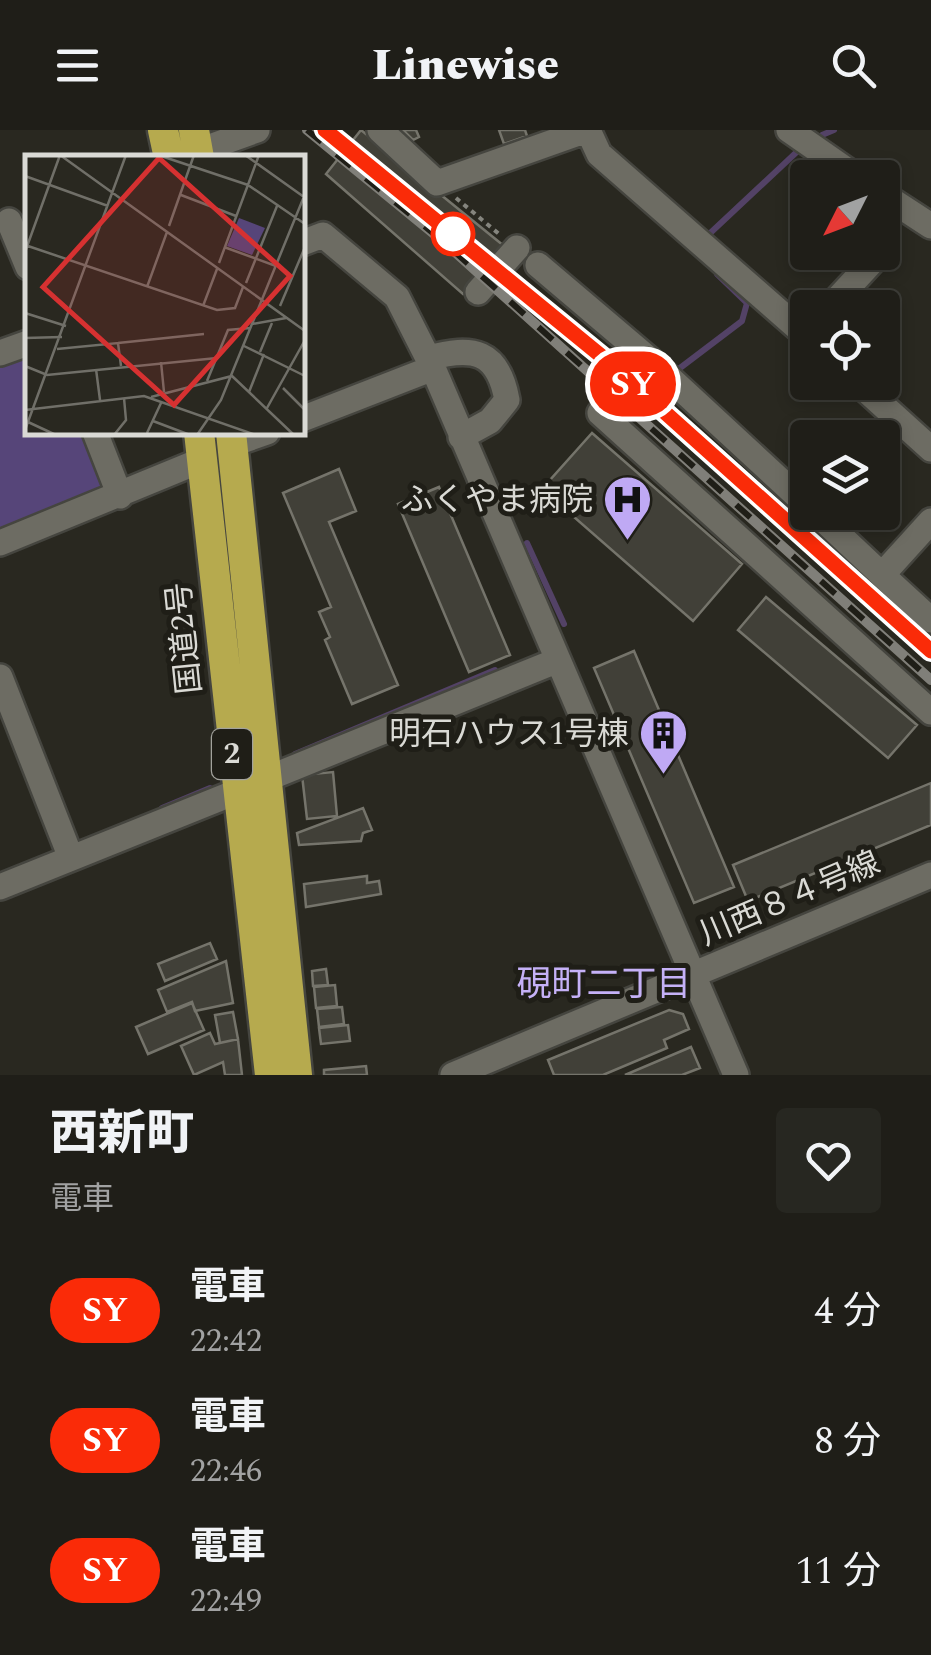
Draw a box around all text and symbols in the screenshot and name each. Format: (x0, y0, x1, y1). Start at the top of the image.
text: Linewise (372, 31, 559, 100)
icon: menu (50, 38, 105, 93)
icon: search (826, 38, 881, 93)
inset map (25, 155, 305, 435)
north arrow (790, 160, 900, 270)
map controls (790, 160, 900, 530)
unlabelled marker (432, 213, 474, 255)
button: locate (790, 290, 900, 400)
line badge: SY (588, 352, 678, 416)
text: SY (610, 358, 656, 411)
button: layers (790, 420, 900, 530)
hospital icon: ふくやま病院 (602, 474, 654, 542)
place label: ふくやま病院 (401, 476, 593, 525)
street label: 国道2号 (155, 580, 215, 696)
building icon: 明石ハウス1号棟 (638, 708, 690, 776)
place label: 明石ハウス1号棟 (389, 710, 629, 759)
road number: 2 (212, 729, 252, 779)
street label: 川西８４号線 (692, 839, 888, 959)
district label: 硯町二丁目 (516, 958, 692, 1011)
text: 西新町 (50, 1098, 194, 1171)
button: heart (776, 1108, 881, 1213)
text: 電車 (50, 1175, 114, 1224)
text: 電車 (190, 1259, 266, 1317)
text: 4 分 (814, 1283, 881, 1341)
text: SY (82, 1284, 128, 1337)
text: 22:42 (190, 1317, 262, 1366)
text: 電車 (190, 1389, 266, 1447)
text: 8 分 (814, 1413, 881, 1471)
text: SY (82, 1414, 128, 1467)
text: 22:46 (190, 1447, 262, 1496)
text: 電車 (190, 1519, 266, 1577)
text: 11 分 (795, 1543, 881, 1601)
text: SY (82, 1544, 128, 1597)
text: 22:49 (190, 1577, 262, 1626)

